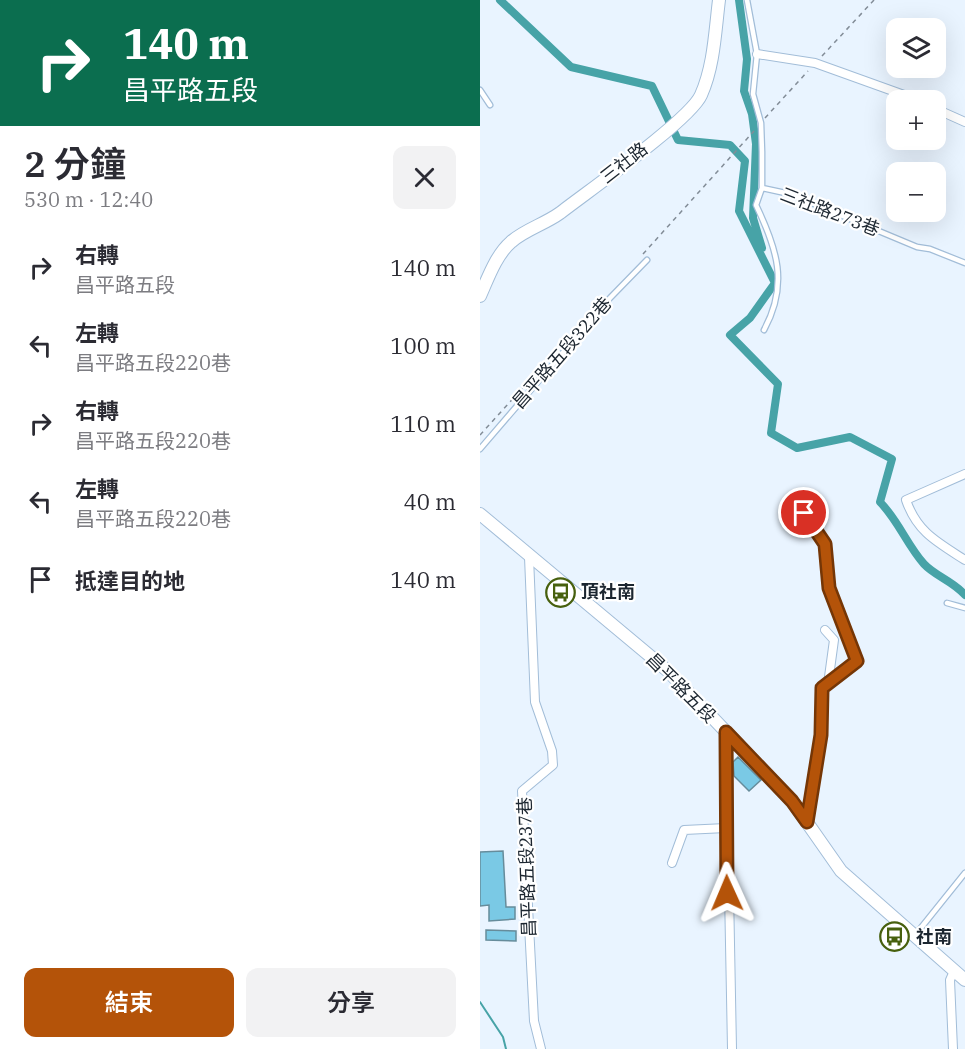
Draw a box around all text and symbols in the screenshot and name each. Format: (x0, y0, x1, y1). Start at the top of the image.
text: 140 m (123, 16, 249, 71)
map controls (886, 18, 946, 222)
button: layers (886, 18, 946, 78)
icon: right (24, 24, 102, 102)
text: 昌平路五段 (123, 72, 258, 107)
button: + (886, 90, 946, 150)
street label: 三社路 (595, 137, 652, 188)
text: 2 分鐘 (24, 140, 126, 187)
button: close (393, 146, 456, 209)
button: − (886, 162, 946, 222)
street label: 三社路273巷 (777, 182, 883, 241)
text: 530 m · 12:40 (24, 186, 153, 213)
text: 右轉 (75, 240, 119, 269)
icon: right (24, 251, 57, 284)
text: 140 m (390, 253, 456, 282)
text: 昌平路五段 (75, 271, 175, 298)
street label: 昌平路五段322巷 (507, 292, 616, 413)
text: 左轉 (75, 318, 119, 347)
icon: left (24, 329, 57, 362)
text: 100 m (390, 331, 456, 360)
text: 昌平路五段220巷 (75, 349, 231, 376)
text: 右轉 (75, 396, 119, 425)
icon: right (24, 407, 57, 440)
text: 110 m (390, 409, 456, 438)
text: 昌平路五段220巷 (75, 427, 231, 454)
text: 左轉 (75, 474, 119, 503)
icon: left (24, 485, 57, 518)
text: 40 m (404, 487, 456, 516)
pin (778, 487, 829, 538)
icon: arrive (787, 496, 820, 529)
text: 昌平路五段220巷 (75, 505, 231, 532)
icon: arrive (24, 563, 57, 596)
text: 140 m (390, 565, 456, 594)
text: 抵達目的地 (75, 566, 185, 595)
bus stop icon: 頂社南 (544, 576, 576, 608)
place label: 頂社南 (581, 580, 635, 603)
street label: 昌平路五段 (641, 648, 721, 728)
street label: 昌平路五段237巷 (513, 796, 540, 938)
position arrow (695, 861, 759, 925)
bus stop icon: 社南 (879, 921, 911, 953)
place label: 社南 (916, 925, 952, 948)
button: 結束 (24, 968, 234, 1037)
button: 分享 (246, 968, 456, 1037)

